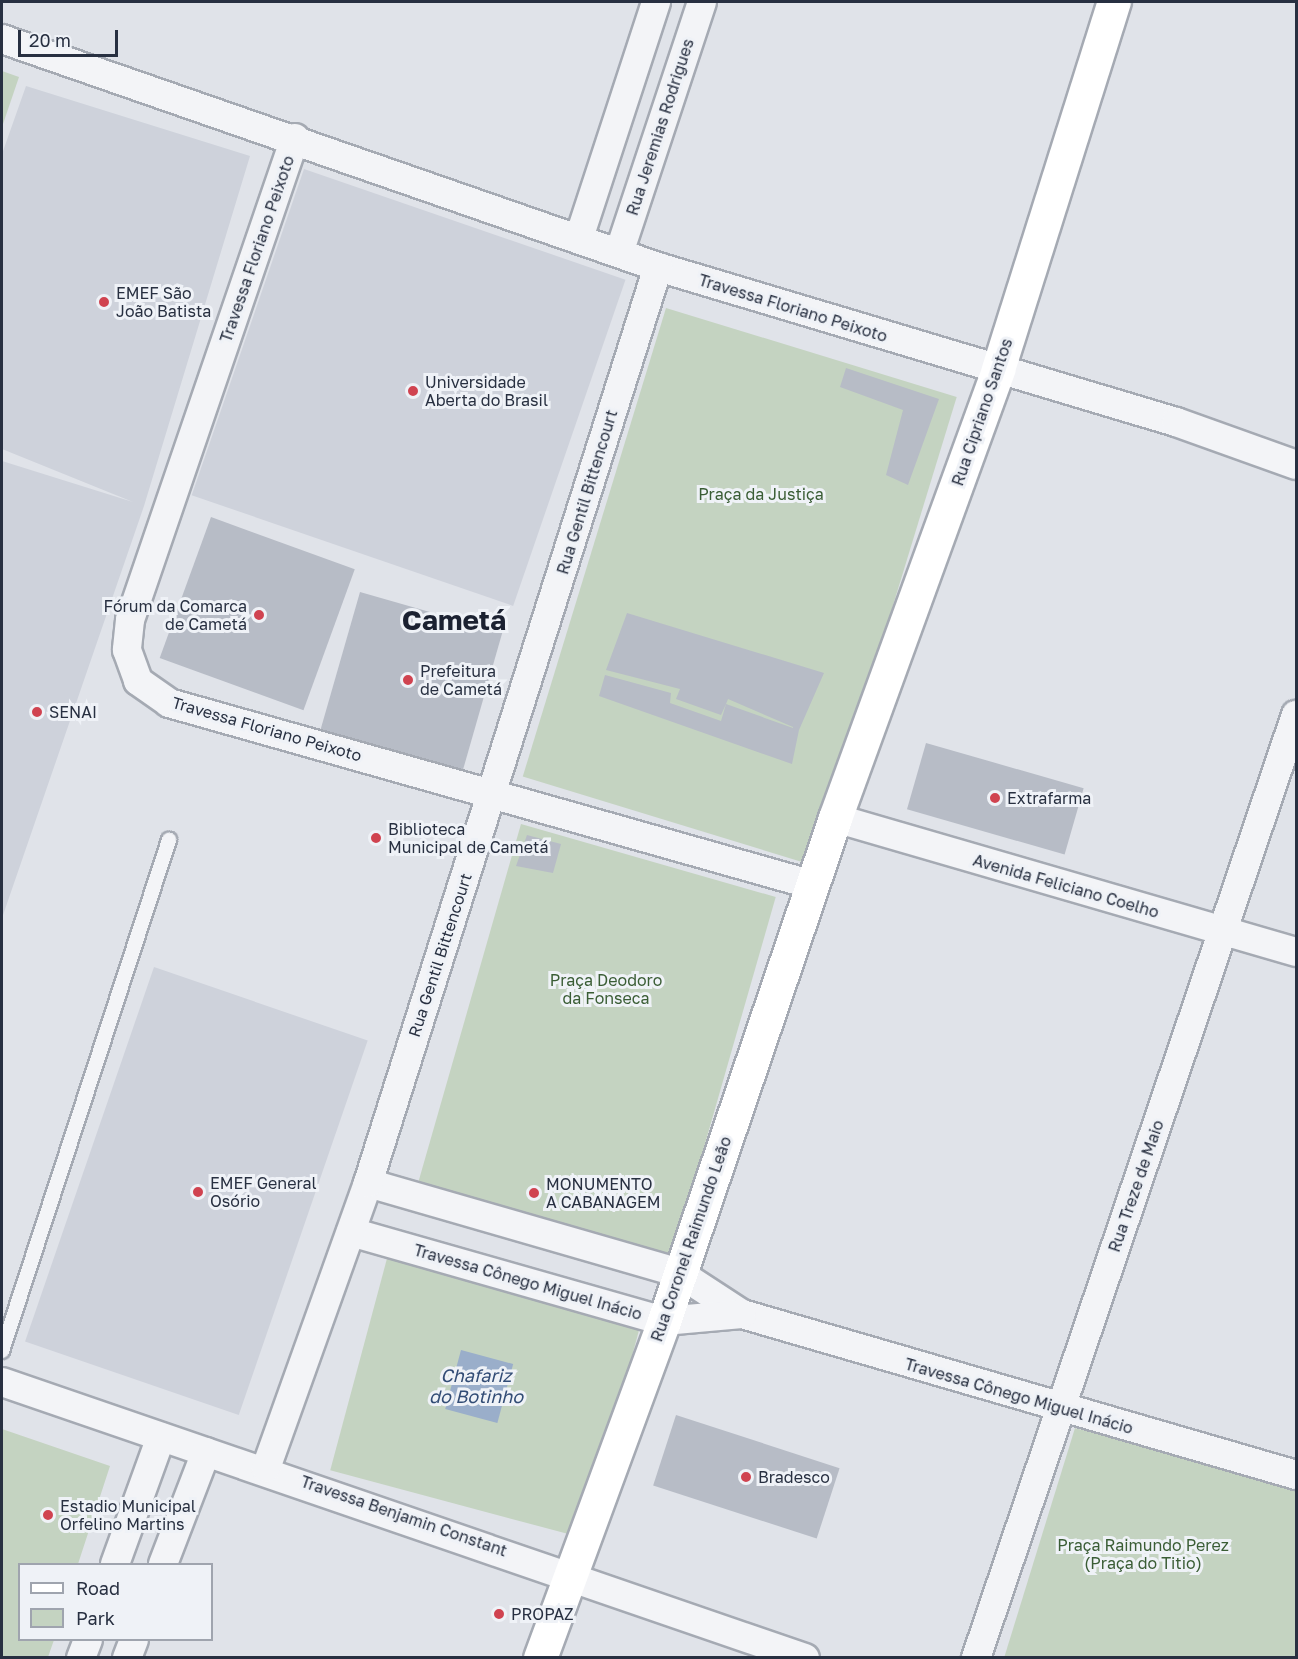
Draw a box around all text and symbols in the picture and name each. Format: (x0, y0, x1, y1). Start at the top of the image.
scale bar (21, 18, 122, 56)
text: 20 m (29, 29, 71, 51)
street label: Rua Jeremias Rodrigues (622, 36, 698, 218)
street label: Travessa Floriano Peixoto (216, 153, 298, 345)
street label: Travessa Floriano Peixoto (696, 270, 890, 346)
place label: EMEF São João Batista (116, 283, 211, 321)
marker: EMEF São João Batista (97, 295, 111, 309)
street label: Rua Cipriano Santos (948, 336, 1016, 488)
place label: Universidade Aberta do Brasil (425, 372, 548, 410)
marker: Universidade Aberta do Brasil (406, 384, 420, 398)
street label: Rua Gentil Bittencourt (553, 407, 621, 577)
park label: Praça da Justiça (698, 484, 824, 504)
place label: Fórum da Comarca de Cametá (104, 596, 247, 634)
district label: Cametá (402, 603, 506, 637)
marker: Fórum da Comarca de Cametá (252, 608, 266, 622)
place label: Prefeitura de Cametá (420, 661, 502, 699)
marker: Prefeitura de Cametá (401, 673, 415, 687)
street label: Travessa Floriano Peixoto (170, 693, 364, 765)
place label: SENAI (49, 702, 97, 722)
marker: SENAI (30, 705, 44, 719)
place label: Extrafarma (1007, 788, 1091, 808)
marker: Extrafarma (988, 791, 1002, 805)
place label: Biblioteca Municipal de Cametá (388, 819, 548, 857)
marker: Biblioteca Municipal de Cametá (369, 831, 383, 845)
street label: Avenida Feliciano Coelho (971, 850, 1161, 922)
street label: Rua Gentil Bittencourt (404, 871, 476, 1039)
park label: Praça Deodoro da Fonseca (550, 970, 662, 1008)
street label: Rua Treze de Maio (1104, 1117, 1168, 1255)
street label: Rua Coronel Raimundo Leão (647, 1134, 735, 1344)
place label: EMEF General Osório (210, 1173, 317, 1211)
place label: MONUMENTO A CABANAGEM (546, 1174, 660, 1212)
marker: EMEF General Osório (191, 1185, 205, 1199)
marker: MONUMENTO A CABANAGEM (527, 1186, 541, 1200)
street label: Travessa Cônego Miguel Inácio (412, 1240, 644, 1324)
street label: Travessa Cônego Miguel Inácio (903, 1354, 1135, 1438)
water label: Chafariz do Botinho (429, 1365, 523, 1408)
place label: Bradesco (758, 1467, 830, 1487)
marker: Bradesco (739, 1470, 753, 1484)
street label: Travessa Benjamin Constant (298, 1472, 510, 1560)
place label: Estadio Municipal Orfelino Martins (60, 1496, 196, 1534)
marker: Estadio Municipal Orfelino Martins (41, 1508, 55, 1522)
park label: Praça Raimundo Perez (Praça do Titio) (1057, 1535, 1229, 1573)
legend (18, 1563, 213, 1641)
text: Road (76, 1577, 120, 1599)
place label: PROPAZ (511, 1604, 574, 1624)
text: Park (76, 1607, 115, 1629)
marker: PROPAZ (492, 1607, 506, 1621)

